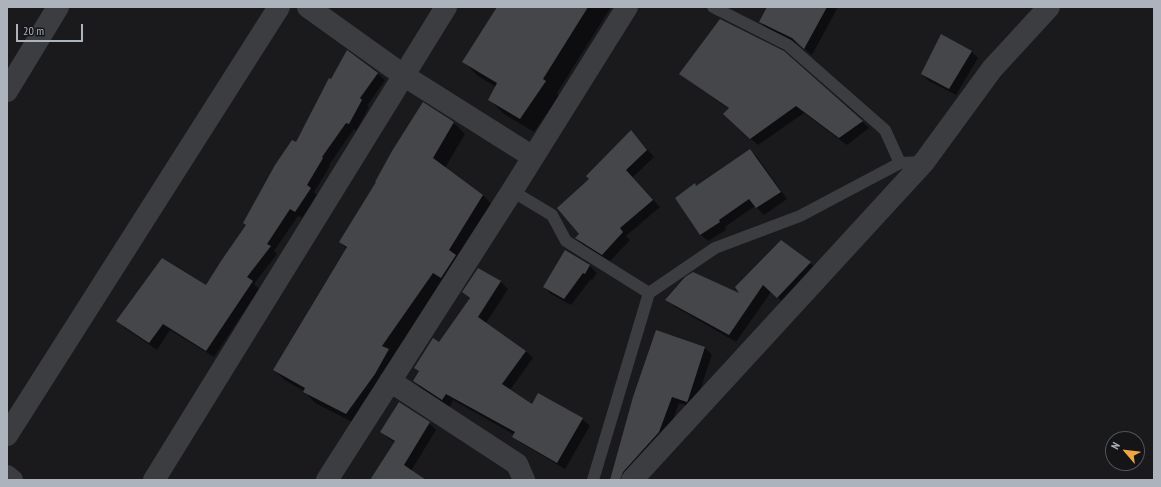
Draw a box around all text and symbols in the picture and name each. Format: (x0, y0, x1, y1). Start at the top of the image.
scale bar (18, 16, 85, 42)
text: 20 m (23, 23, 44, 38)
north arrow (1105, 431, 1145, 471)
text: N (1108, 440, 1123, 452)

